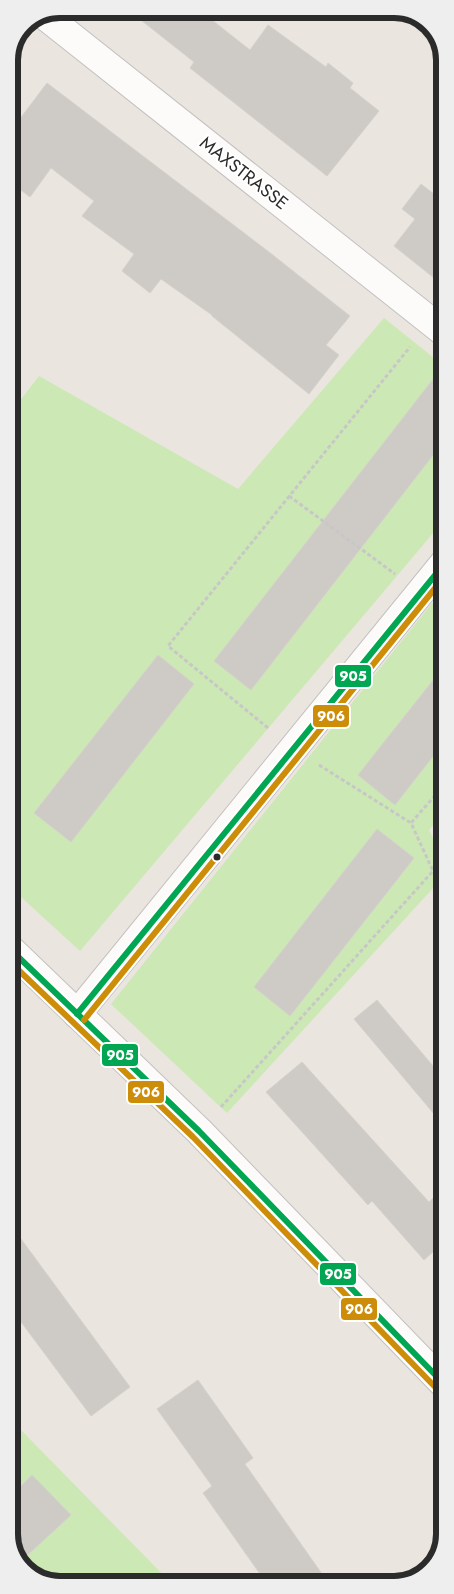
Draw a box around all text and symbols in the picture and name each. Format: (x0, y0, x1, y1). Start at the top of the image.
street label: MAXSTRASSE (194, 130, 294, 216)
line badge: 905 (334, 664, 372, 688)
text: 905 (339, 666, 367, 686)
line badge: 906 (312, 704, 350, 728)
text: 906 (317, 706, 345, 726)
unlabelled marker (212, 852, 222, 862)
line badge: 905 (101, 1043, 139, 1067)
text: 905 (106, 1045, 134, 1065)
line badge: 906 (127, 1080, 165, 1104)
text: 906 (132, 1082, 160, 1102)
line badge: 905 (319, 1262, 357, 1286)
text: 905 (324, 1264, 352, 1284)
line badge: 906 (340, 1297, 378, 1321)
text: 906 (345, 1299, 373, 1319)

